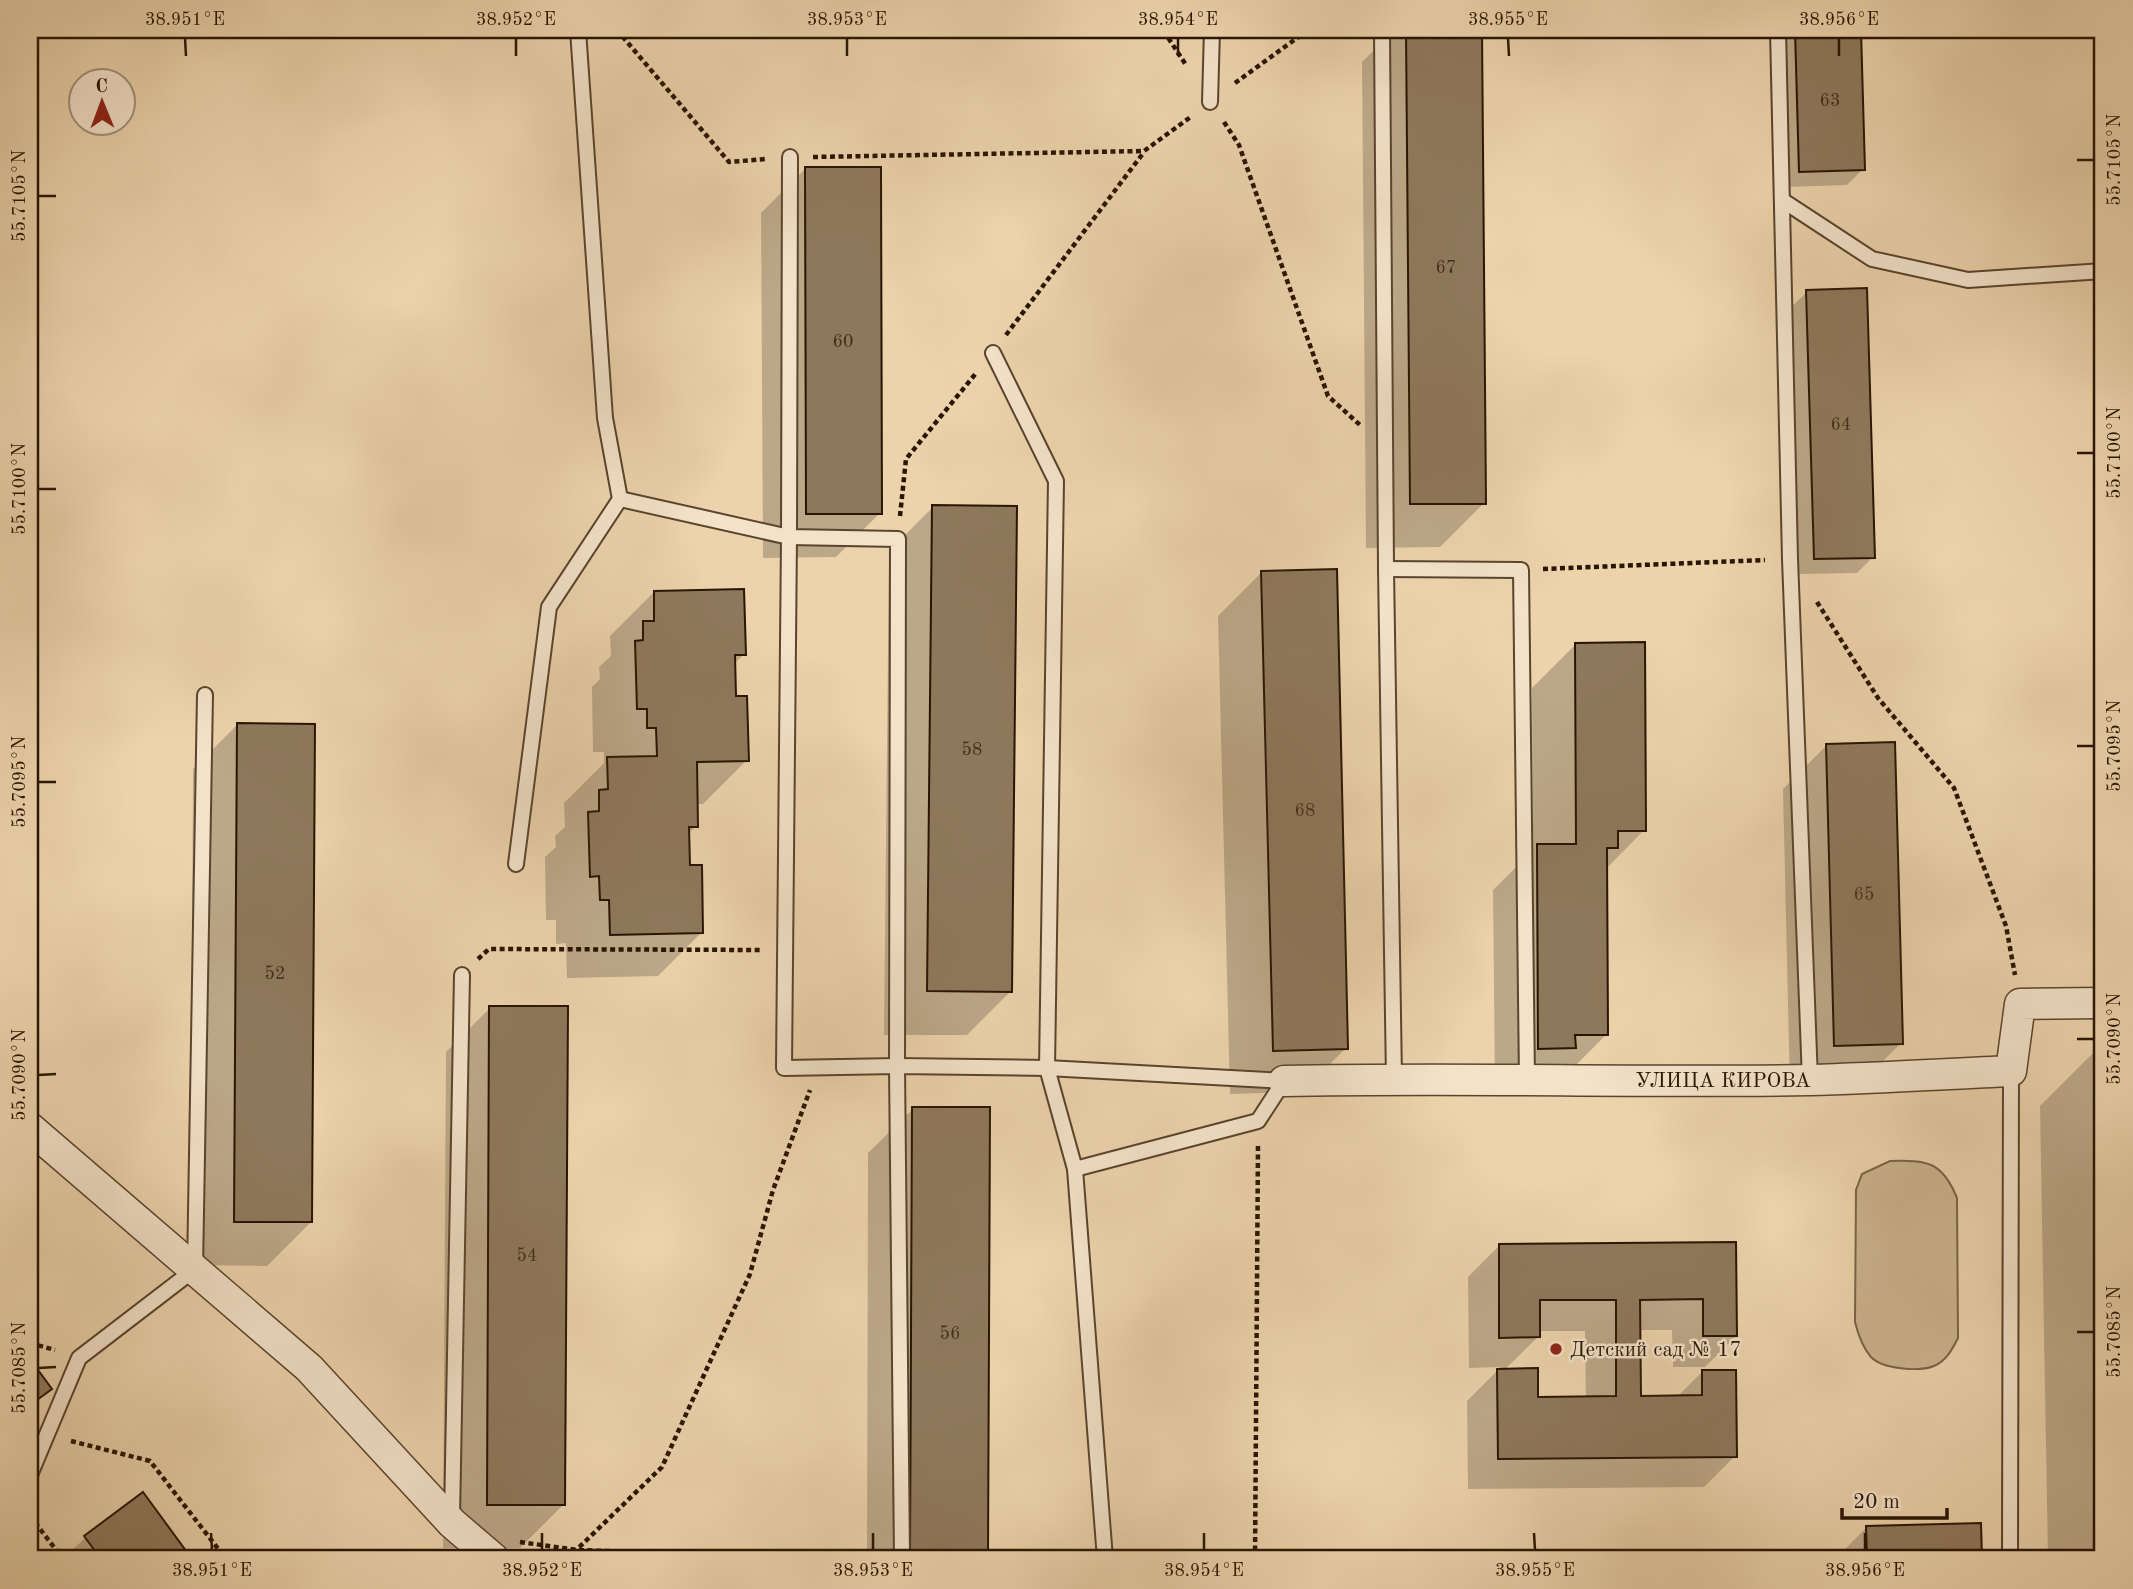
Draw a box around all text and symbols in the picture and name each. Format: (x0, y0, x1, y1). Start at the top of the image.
text: 38.951°E (145, 11, 225, 29)
text: 38.952°E (476, 11, 556, 29)
text: 38.953°E (807, 11, 887, 29)
text: 38.954°E (1138, 11, 1218, 29)
text: 38.955°E (1468, 11, 1548, 29)
text: 38.956°E (1799, 11, 1879, 29)
north arrow (66, 66, 136, 136)
text: С (95, 78, 108, 97)
house number: 63 (1820, 92, 1840, 110)
text: 55.7105°N (2106, 114, 2124, 206)
text: 55.7105°N (11, 150, 29, 242)
house number: 67 (1436, 259, 1456, 277)
house number: 60 (833, 333, 853, 351)
text: 55.7100°N (2106, 407, 2124, 499)
house number: 64 (1831, 416, 1851, 434)
text: 55.7100°N (11, 443, 29, 535)
text: 55.7095°N (2106, 700, 2124, 792)
text: 55.7095°N (11, 736, 29, 828)
house number: 58 (962, 741, 982, 759)
house number: 68 (1295, 802, 1315, 820)
house number: 65 (1854, 886, 1874, 904)
house number: 52 (265, 965, 285, 983)
text: 55.7090°N (2106, 993, 2124, 1085)
text: 55.7090°N (11, 1029, 29, 1121)
street label: УЛИЦА КИРОВА (1635, 1071, 1811, 1092)
house number: 54 (517, 1247, 537, 1265)
text: 55.7085°N (2106, 1286, 2124, 1378)
text: 55.7085°N (11, 1322, 29, 1414)
house number: 56 (940, 1325, 960, 1343)
place label: Детский сад № 17 (1570, 1340, 1742, 1361)
marker: Детский сад № 17 (1548, 1341, 1564, 1357)
scale bar (1842, 1477, 1948, 1521)
text: 20 m (1853, 1492, 1900, 1513)
text: 38.951°E (172, 1562, 252, 1580)
text: 38.952°E (502, 1562, 582, 1580)
text: 38.953°E (833, 1562, 913, 1580)
text: 38.954°E (1164, 1562, 1244, 1580)
text: 38.955°E (1495, 1562, 1575, 1580)
text: 38.956°E (1825, 1562, 1905, 1580)

